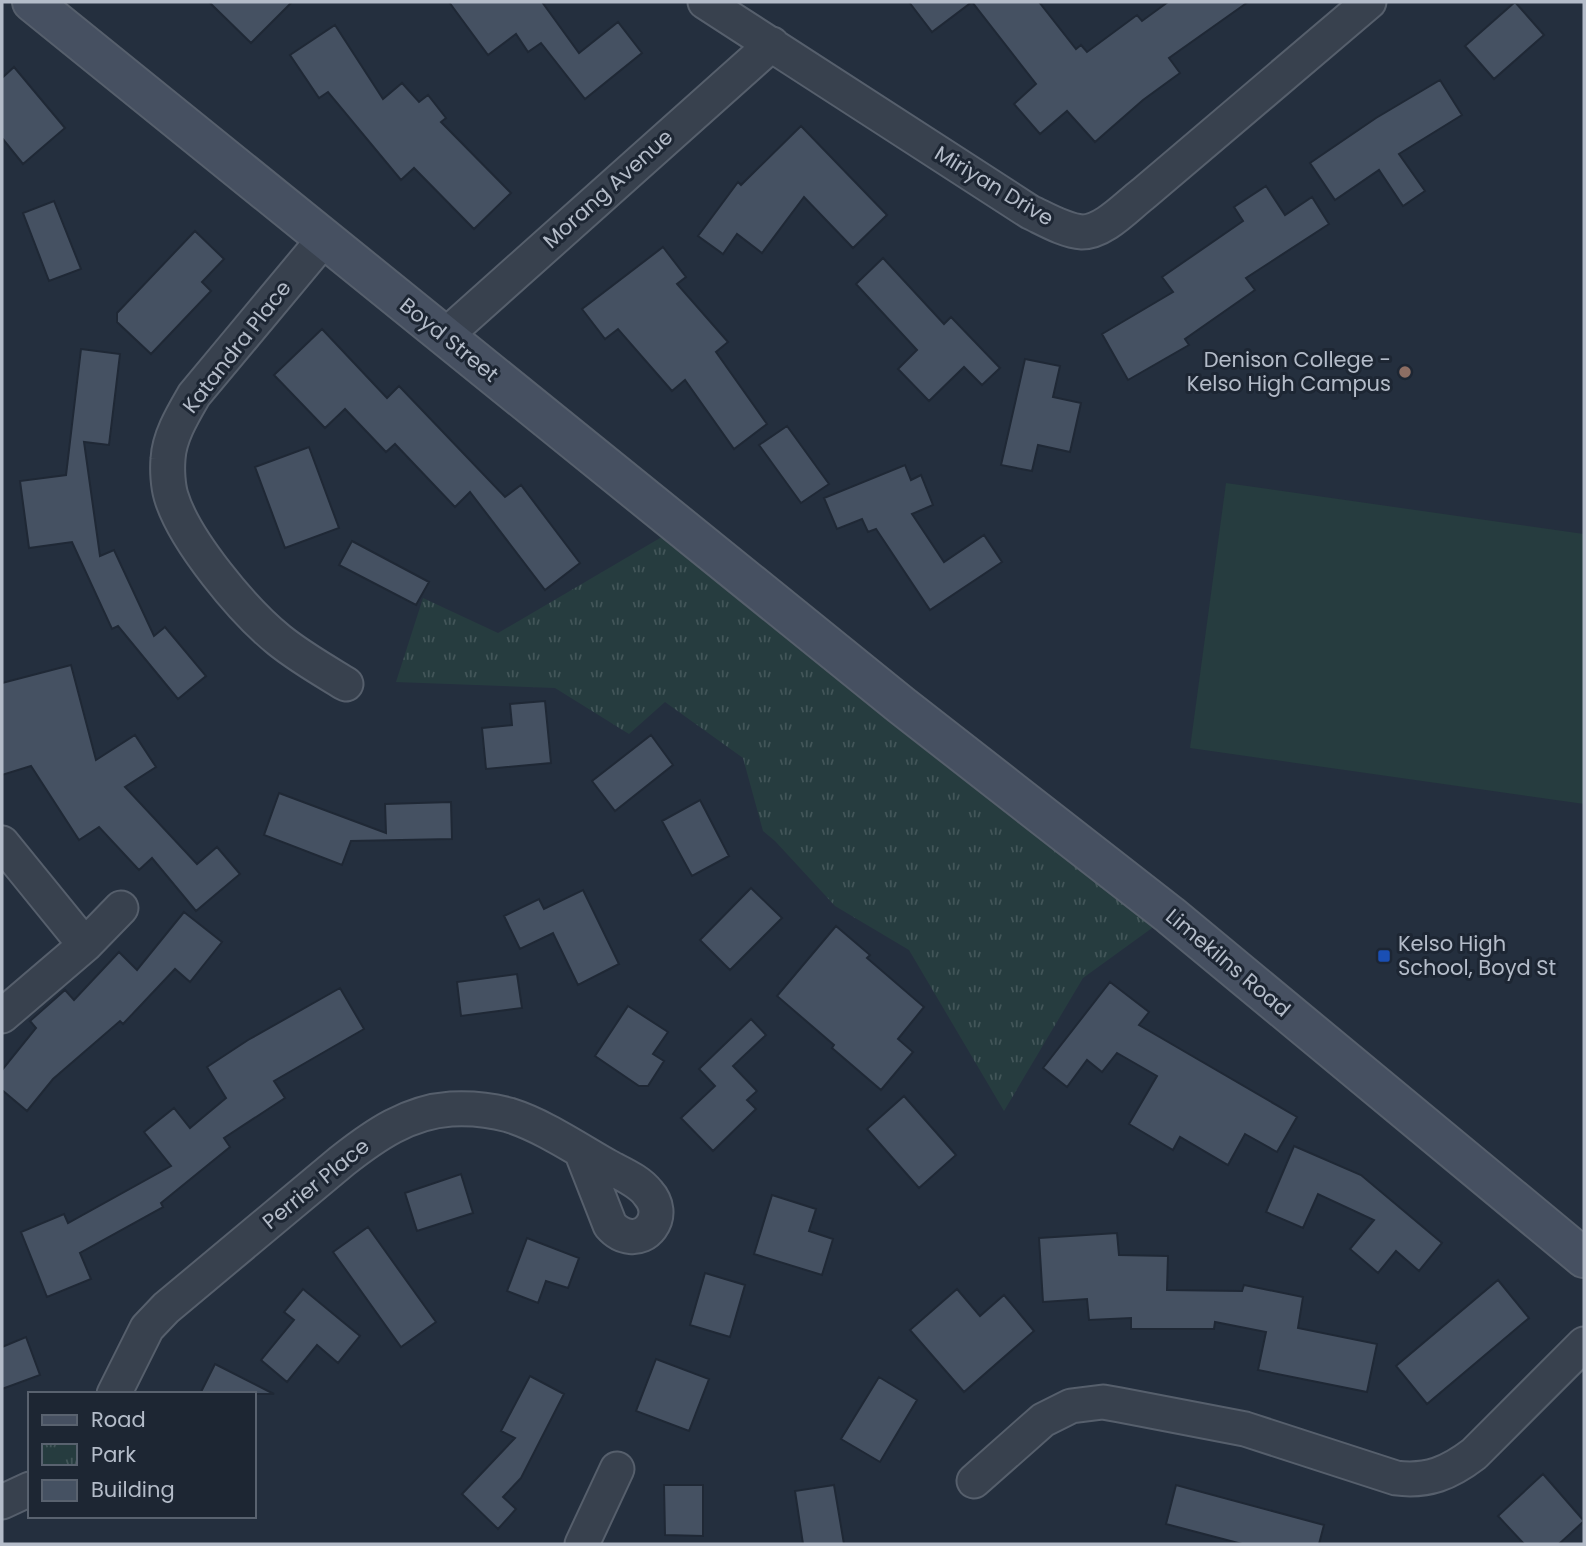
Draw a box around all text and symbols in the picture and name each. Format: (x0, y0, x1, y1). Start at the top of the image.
street label: Morang Avenue (536, 122, 679, 255)
street label: Miriyan Drive (929, 139, 1059, 232)
street label: Katandra Place (176, 274, 298, 419)
street label: Boyd Street (394, 291, 505, 388)
place label: Denison College - Kelso High Campus (1187, 345, 1391, 398)
marker: Denison College - Kelso High Campus (1397, 364, 1413, 380)
street label: Limekilns Road (1160, 902, 1297, 1023)
place label: Kelso High School, Boyd St (1398, 929, 1556, 982)
marker: Kelso High School, Boyd St (1376, 948, 1392, 964)
street label: Perrier Place (256, 1132, 375, 1236)
legend (28, 1392, 256, 1518)
text: Road (91, 1405, 146, 1434)
text: Park (91, 1440, 136, 1469)
text: Building (91, 1475, 175, 1504)

